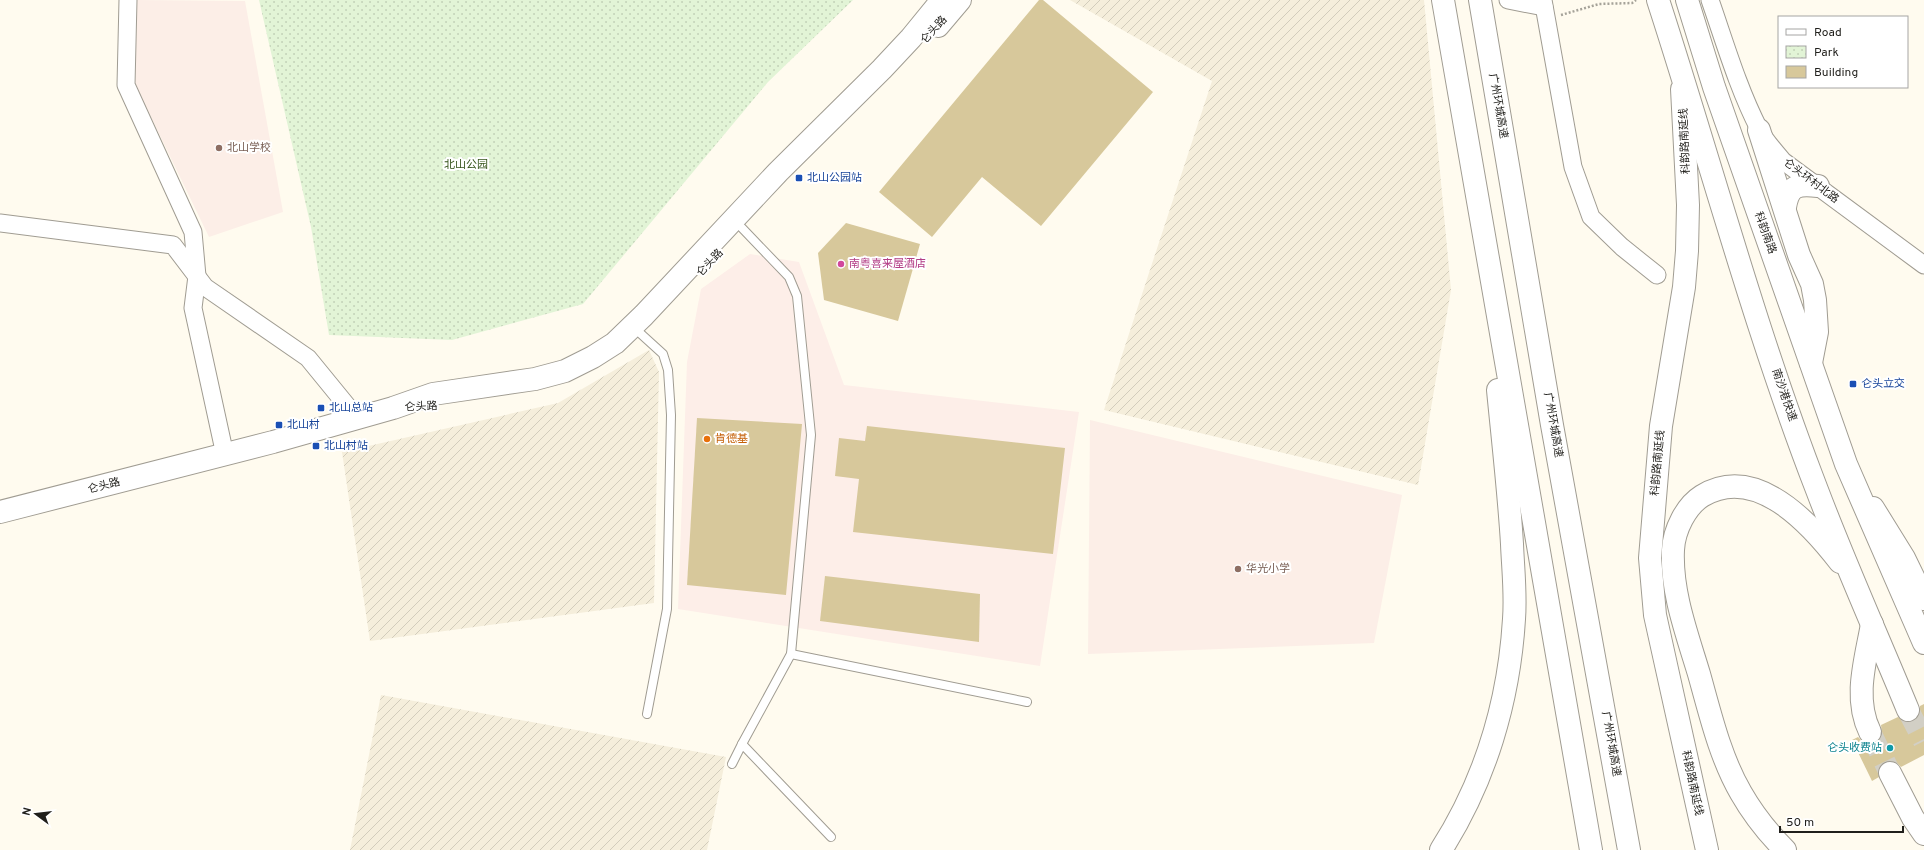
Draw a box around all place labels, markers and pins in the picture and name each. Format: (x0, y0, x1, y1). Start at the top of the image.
place label: 北山学校 (227, 141, 271, 155)
marker: 北山学校 (214, 143, 224, 153)
place label: 北山公园站 (807, 171, 862, 185)
marker: 北山公园站 (794, 173, 804, 183)
place label: 南粤喜来屋酒店 (849, 257, 926, 271)
marker: 南粤喜来屋酒店 (836, 259, 846, 269)
place label: 仑头立交 (1861, 377, 1905, 391)
marker: 仑头立交 (1848, 379, 1858, 389)
place label: 北山总站 (329, 401, 373, 415)
marker: 北山总站 (316, 403, 326, 413)
place label: 北山村 (287, 418, 320, 432)
marker: 北山村 (274, 420, 284, 430)
place label: 肯德基 (715, 432, 748, 446)
marker: 肯德基 (702, 434, 712, 444)
place label: 北山村站 (324, 439, 368, 453)
marker: 北山村站 (311, 441, 321, 451)
place label: 华光小学 (1246, 562, 1290, 576)
marker: 华光小学 (1233, 564, 1243, 574)
place label: 仑头收费站 (1827, 741, 1882, 755)
marker: 仑头收费站 (1885, 743, 1895, 753)

